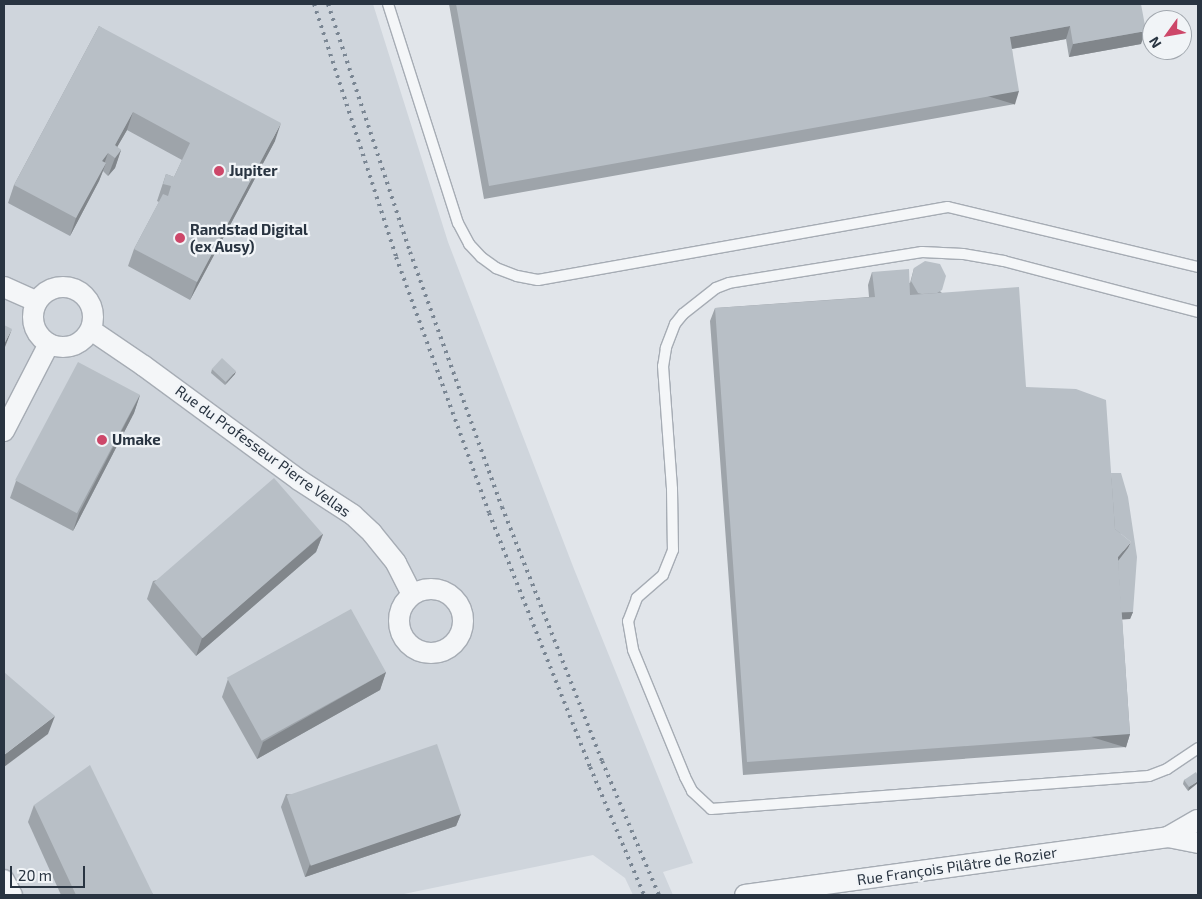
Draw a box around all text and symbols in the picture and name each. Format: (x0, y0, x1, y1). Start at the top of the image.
north arrow (1142, 10, 1192, 60)
text: N (1145, 34, 1165, 51)
place label: Jupiter (229, 162, 278, 180)
marker: Jupiter (213, 165, 225, 177)
place label: Randstad Digital (ex Ausy) (190, 220, 308, 255)
marker: Randstad Digital (ex Ausy) (174, 232, 186, 244)
street label: Rue du Professeur Pierre Vellas (172, 381, 354, 521)
place label: Umake (112, 431, 161, 449)
marker: Umake (96, 434, 108, 446)
street label: Rue François Pilâtre de Rozier (856, 843, 1058, 889)
scale bar (12, 856, 88, 888)
text: 20 m (18, 866, 52, 884)

